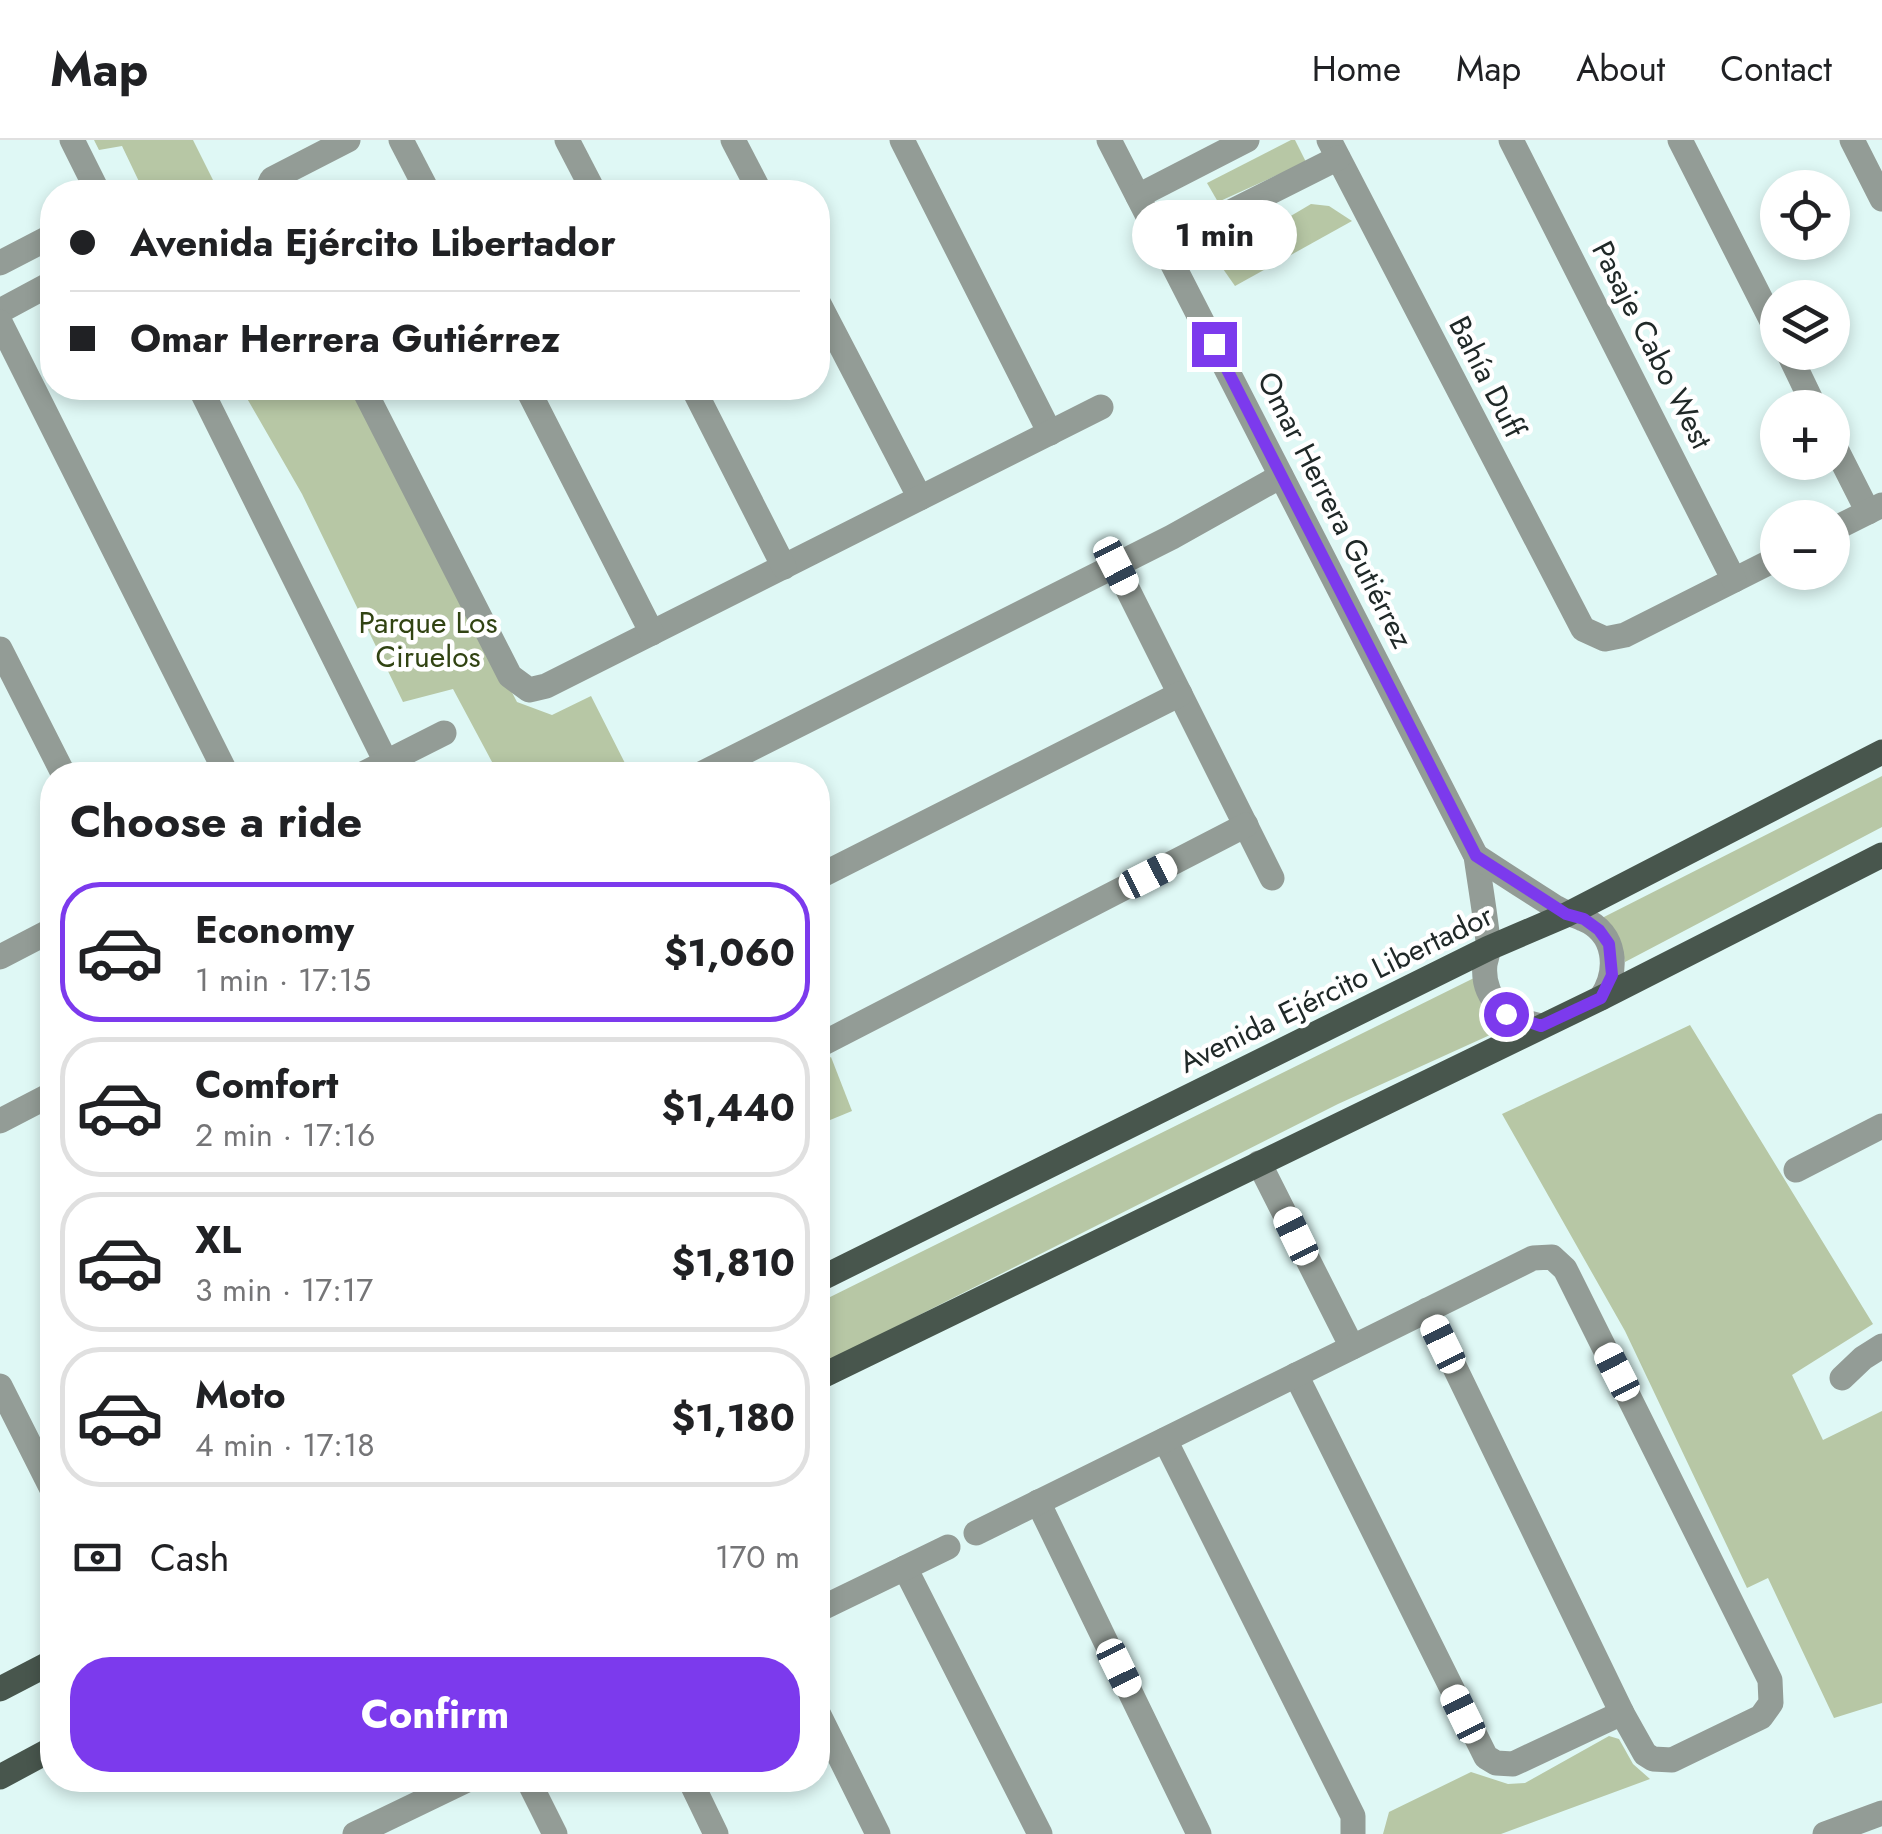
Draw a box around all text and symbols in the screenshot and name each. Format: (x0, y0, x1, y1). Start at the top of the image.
text: Map (50, 35, 148, 104)
text: Home (1312, 44, 1401, 94)
text: Map (1456, 44, 1521, 94)
text: About (1576, 44, 1665, 94)
text: Contact (1720, 44, 1832, 94)
map controls (1760, 170, 1850, 590)
button: locate (1760, 170, 1850, 260)
callout: 1 min (1132, 199, 1296, 269)
text: 1 min (1175, 212, 1254, 258)
text: Avenida Ejército Libertador (130, 215, 616, 270)
street label: Pasaje Cabo West (1582, 233, 1724, 457)
button: layers (1760, 280, 1850, 370)
street label: Bahía Duff (1438, 308, 1537, 446)
text: Omar Herrera Gutiérrez (130, 311, 560, 366)
route end (1192, 322, 1237, 367)
street label: Omar Herrera Gutiérrez (1247, 364, 1424, 656)
button: + (1760, 390, 1850, 480)
button: − (1760, 500, 1850, 590)
car (1089, 532, 1143, 600)
park label: Parque Los Ciruelos (358, 601, 498, 678)
text: Choose a ride (70, 789, 362, 854)
car (1114, 849, 1182, 903)
street label: Avenida Ejército Libertador (1172, 893, 1500, 1083)
text: Economy (195, 902, 354, 957)
icon: car (75, 907, 165, 997)
text: $1,060 (664, 925, 795, 980)
text: 1 min · 17:15 (195, 957, 371, 1003)
route start (1484, 992, 1529, 1037)
text: Comfort (195, 1057, 338, 1112)
icon: car (75, 1062, 165, 1152)
text: $1,440 (662, 1080, 795, 1135)
text: 2 min · 17:16 (195, 1112, 375, 1158)
car (1269, 1202, 1323, 1270)
text: XL (195, 1212, 241, 1267)
icon: car (75, 1217, 165, 1307)
text: $1,810 (671, 1235, 795, 1290)
text: 3 min · 17:17 (195, 1267, 373, 1313)
car (1416, 1310, 1470, 1378)
car (1590, 1338, 1644, 1406)
text: Moto (195, 1367, 286, 1422)
icon: car (75, 1372, 165, 1462)
text: $1,180 (671, 1390, 795, 1445)
text: 4 min · 17:18 (195, 1422, 375, 1468)
icon: cash (70, 1530, 125, 1585)
text: Cash (150, 1530, 230, 1585)
text: 170 m (715, 1534, 800, 1580)
car (1092, 1634, 1146, 1702)
button: Confirm (70, 1657, 800, 1772)
car (1436, 1680, 1490, 1748)

